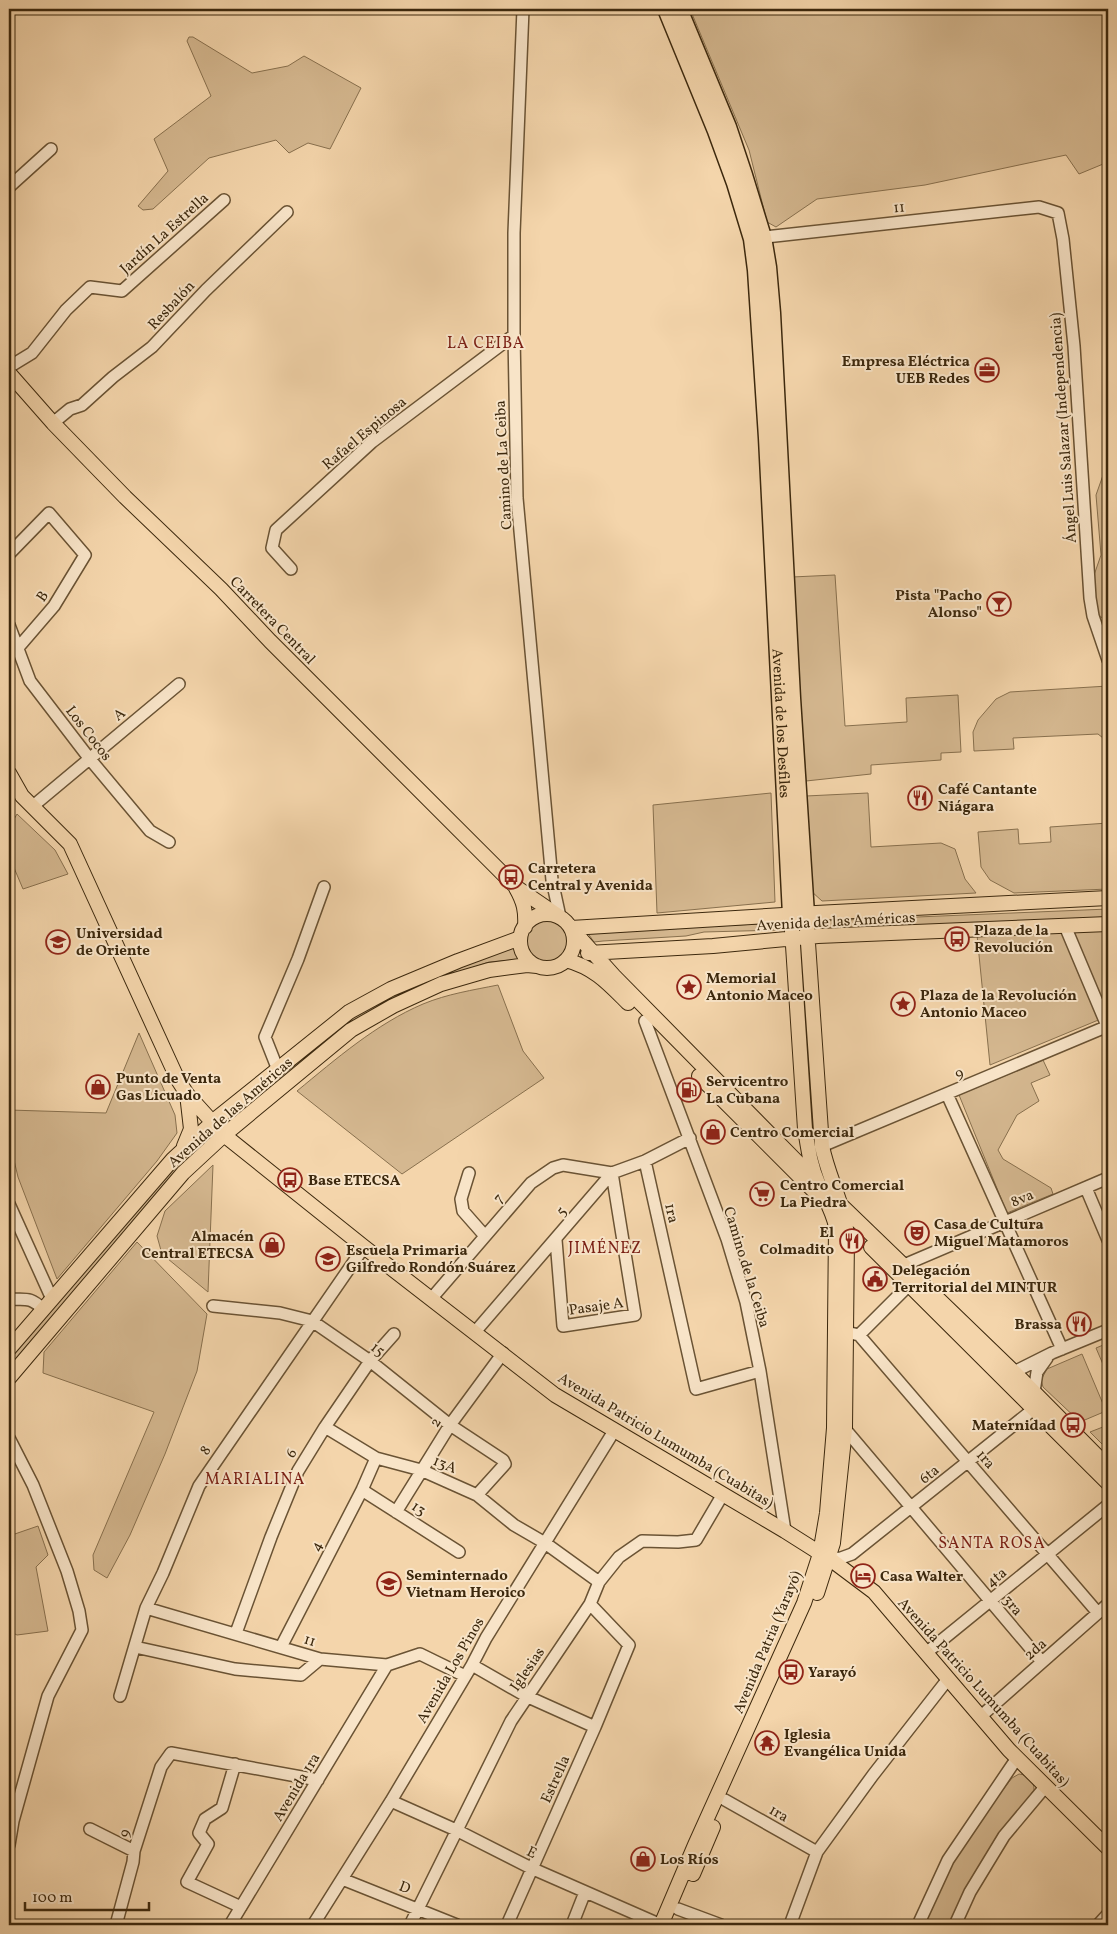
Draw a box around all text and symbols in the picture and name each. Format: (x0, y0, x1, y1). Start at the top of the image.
street label: Jardín La Estrella (116, 188, 214, 280)
street label: 11 (892, 197, 906, 220)
street label: Resbalón (144, 277, 200, 335)
street label: Ángel Luis Salazar (Independencia) (1046, 312, 1083, 544)
district label: LA CEIBA (447, 333, 525, 355)
place label: Empresa Eléctrica UEB Redes (842, 352, 970, 390)
office icon: Empresa Eléctrica UEB Redes (974, 357, 1000, 383)
street label: Rafael Espinosa (318, 393, 412, 476)
street label: Camino de La Ceiba (491, 400, 518, 530)
street label: Carretera Central (224, 572, 320, 670)
place label: Pista "Pacho Alonso" (895, 586, 982, 624)
street label: B (32, 587, 55, 607)
bar icon: Pista "Pacho Alonso" (986, 591, 1012, 617)
street label: Avenida de los Desfiles (766, 648, 794, 799)
street label: Los Cocos (60, 702, 116, 766)
street label: A (109, 703, 131, 727)
place label: Café Cantante Niágara (938, 780, 1037, 818)
restaurant icon: Café Cantante Niágara (907, 785, 933, 811)
place label: Carretera Central y Avenida (528, 859, 653, 897)
bus stop icon: Carretera Central y Avenida (498, 864, 524, 890)
street label: Avenida de las Américas (756, 908, 916, 937)
place label: Plaza de la Revolución (974, 921, 1053, 959)
place label: Universidad de Oriente (76, 924, 163, 962)
bus stop icon: Plaza de la Revolución (944, 926, 970, 952)
school or university icon: Universidad de Oriente (45, 929, 71, 955)
place label: Memorial Antonio Maceo (706, 969, 813, 1007)
place icon: Memorial Antonio Maceo (676, 974, 702, 1000)
place label: Plaza de la Revolución Antonio Maceo (920, 986, 1077, 1024)
place icon: Plaza de la Revolución Antonio Maceo (890, 991, 916, 1017)
street label: Avenida de las Américas (164, 1053, 298, 1173)
street label: 9 (952, 1063, 967, 1086)
place label: Punto de Venta Gas Licuado (116, 1069, 221, 1107)
place label: Servicentro La Cubana (706, 1072, 789, 1110)
shop icon: Punto de Venta Gas Licuado (85, 1074, 111, 1100)
fuel station icon: Servicentro La Cubana (676, 1077, 702, 1103)
shop icon: Centro Comercial (700, 1119, 726, 1145)
place label: Centro Comercial (730, 1123, 854, 1144)
bus stop icon: Base ETECSA (277, 1167, 303, 1193)
place label: Base ETECSA (308, 1171, 401, 1192)
place label: Centro Comercial La Piedra (780, 1176, 904, 1214)
supermarket icon: Centro Comercial La Piedra (749, 1181, 775, 1207)
street label: 8va (1008, 1185, 1037, 1214)
street label: 7 (489, 1189, 509, 1209)
street label: 1ra (658, 1201, 683, 1225)
street label: 5 (552, 1202, 573, 1221)
street label: Camino de la Ceiba (717, 1204, 774, 1331)
place label: Casa de Cultura Miguel Matamoros (934, 1215, 1069, 1253)
theatre icon: Casa de Cultura Miguel Matamoros (904, 1220, 930, 1246)
place label: El Colmadito (759, 1223, 834, 1261)
place label: Almacén Central ETECSA (141, 1227, 254, 1265)
restaurant icon: El Colmadito (839, 1228, 865, 1254)
shop icon: Almacén Central ETECSA (259, 1232, 285, 1258)
district label: JIMÉNEZ (568, 1238, 642, 1260)
place label: Escuela Primaria Gilfredo Rondón Suárez (346, 1241, 516, 1279)
school or university icon: Escuela Primaria Gilfredo Rondón Suárez (315, 1246, 341, 1272)
place label: Delegación Territorial del MINTUR (892, 1261, 1058, 1299)
public building icon: Delegación Territorial del MINTUR (862, 1266, 888, 1292)
street label: Pasaje A (568, 1293, 625, 1322)
restaurant icon: Brassa (1066, 1311, 1092, 1337)
place label: Brassa (1015, 1315, 1062, 1336)
street label: 15 (366, 1338, 389, 1363)
street label: Avenida Patricio Lumumba (Cuabitas) (554, 1368, 777, 1514)
bus stop icon: Maternidad (1060, 1412, 1086, 1438)
street label: 2 (425, 1414, 447, 1432)
place label: Maternidad (972, 1416, 1056, 1437)
street label: 8 (195, 1442, 217, 1460)
street label: 6 (281, 1445, 303, 1462)
street label: 1ra (971, 1446, 999, 1474)
street label: 13A (429, 1451, 460, 1480)
street label: 6ta (915, 1461, 944, 1490)
district label: MARIALINA (205, 1469, 305, 1491)
street label: 13 (407, 1497, 430, 1522)
district label: SANTA ROSA (938, 1533, 1046, 1555)
street label: 4 (306, 1538, 329, 1556)
hotel icon: Casa Walter (850, 1563, 876, 1589)
street label: 4ta (982, 1563, 1012, 1593)
place label: Seminternado Vietnam Heroico (406, 1566, 526, 1604)
place label: Casa Walter (880, 1567, 963, 1588)
street label: Avenida Patria (Yarayó) (729, 1568, 808, 1717)
school or university icon: Seminternado Vietnam Heroico (376, 1571, 402, 1597)
street label: 3ra (997, 1591, 1027, 1621)
street label: Avenida Patricio Lumumba (Cuabitas) (892, 1594, 1074, 1792)
street label: Avenida Los Pinos (412, 1614, 490, 1728)
street label: 11 (301, 1630, 318, 1653)
street label: 2da (1020, 1634, 1052, 1666)
street label: Iglesias (506, 1643, 551, 1696)
bus stop icon: Yarayó (778, 1659, 804, 1685)
place label: Yarayó (808, 1663, 857, 1684)
place label: Iglesia Evangélica Unida (784, 1725, 906, 1763)
temple icon: Iglesia Evangélica Unida (754, 1730, 780, 1756)
street label: Avenida 1ra (269, 1750, 326, 1826)
street label: Estrella (536, 1752, 576, 1807)
street label: 1ra (765, 1800, 792, 1828)
street label: 9 (114, 1826, 137, 1840)
street label: E (523, 1842, 540, 1865)
shop icon: Los Ríos (630, 1846, 656, 1872)
place label: Los Ríos (660, 1850, 719, 1871)
street label: D (396, 1877, 413, 1900)
scale bar (25, 1879, 149, 1911)
text: 100 m (32, 1888, 72, 1909)

